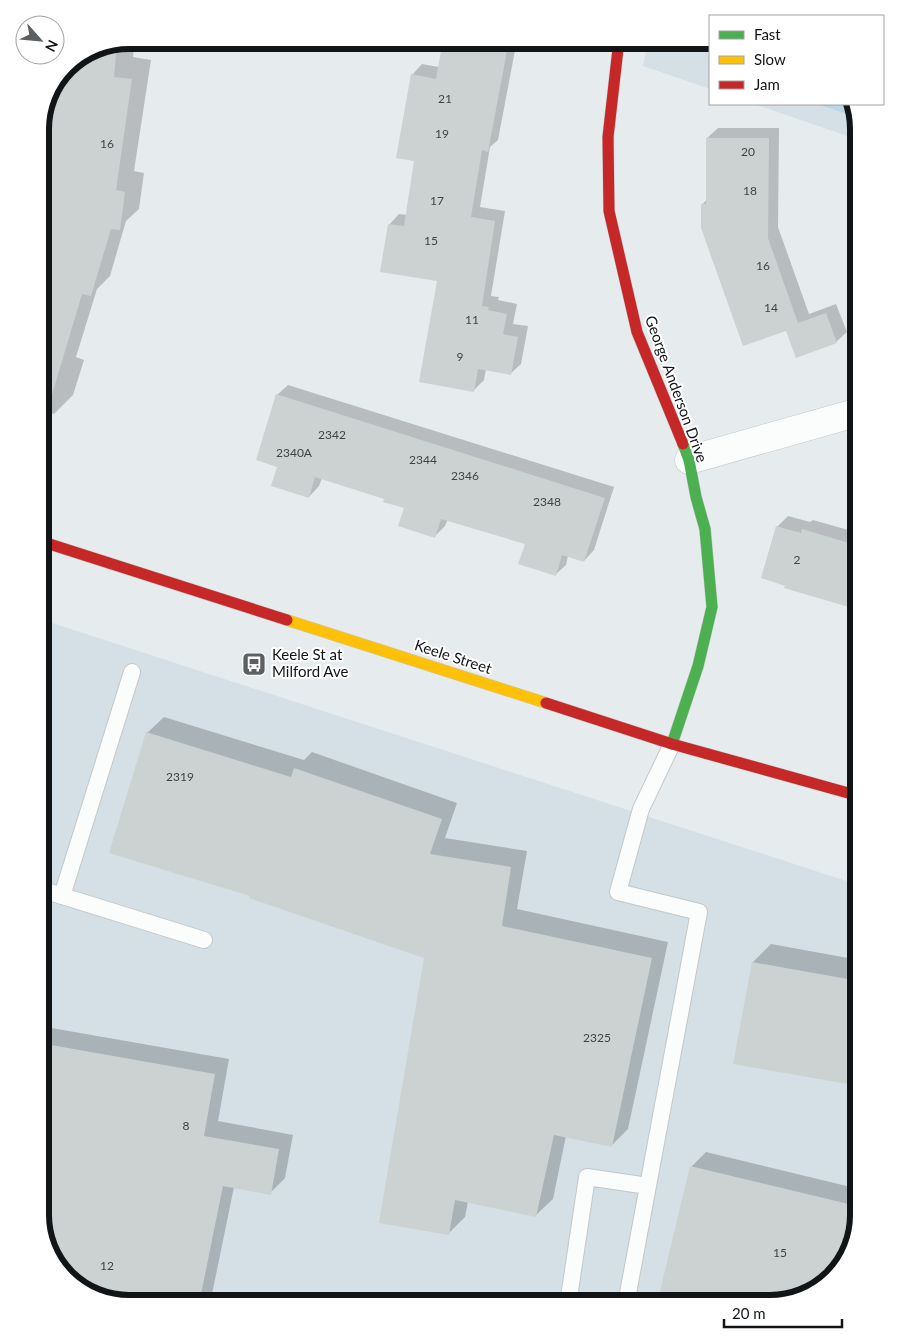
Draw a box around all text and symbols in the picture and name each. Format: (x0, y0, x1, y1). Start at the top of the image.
north arrow (15, 15, 65, 65)
legend (709, 15, 884, 105)
text: Fast (754, 25, 781, 43)
text: N (42, 37, 62, 55)
text: Slow (754, 50, 786, 68)
text: Jam (754, 75, 780, 93)
house number: 21 (438, 91, 452, 106)
house number: 19 (435, 126, 449, 141)
house number: 16 (100, 136, 114, 151)
house number: 20 (741, 144, 755, 159)
house number: 18 (743, 183, 757, 198)
house number: 17 (430, 193, 444, 208)
house number: 15 (424, 233, 438, 248)
house number: 16 (756, 258, 770, 273)
house number: 14 (764, 300, 778, 315)
house number: 11 (465, 312, 479, 327)
street label: George Anderson Drive (642, 313, 712, 465)
house number: 9 (457, 349, 464, 364)
house number: 2342 (318, 427, 346, 442)
house number: 2340A (276, 445, 313, 460)
house number: 2344 (409, 452, 437, 467)
house number: 2346 (451, 468, 479, 483)
house number: 2348 (533, 494, 561, 509)
house number: 2 (794, 552, 801, 567)
street label: Keele Street (412, 635, 495, 677)
place label: Keele St at Milford Ave (272, 645, 348, 680)
bus stop icon: Keele St at Milford Ave (241, 651, 267, 677)
house number: 2319 (166, 769, 194, 784)
house number: 2325 (583, 1030, 611, 1045)
house number: 8 (183, 1118, 190, 1133)
house number: 15 (773, 1245, 787, 1260)
house number: 12 (100, 1258, 114, 1273)
scale bar (724, 1296, 842, 1328)
text: 20 m (732, 1304, 766, 1322)

